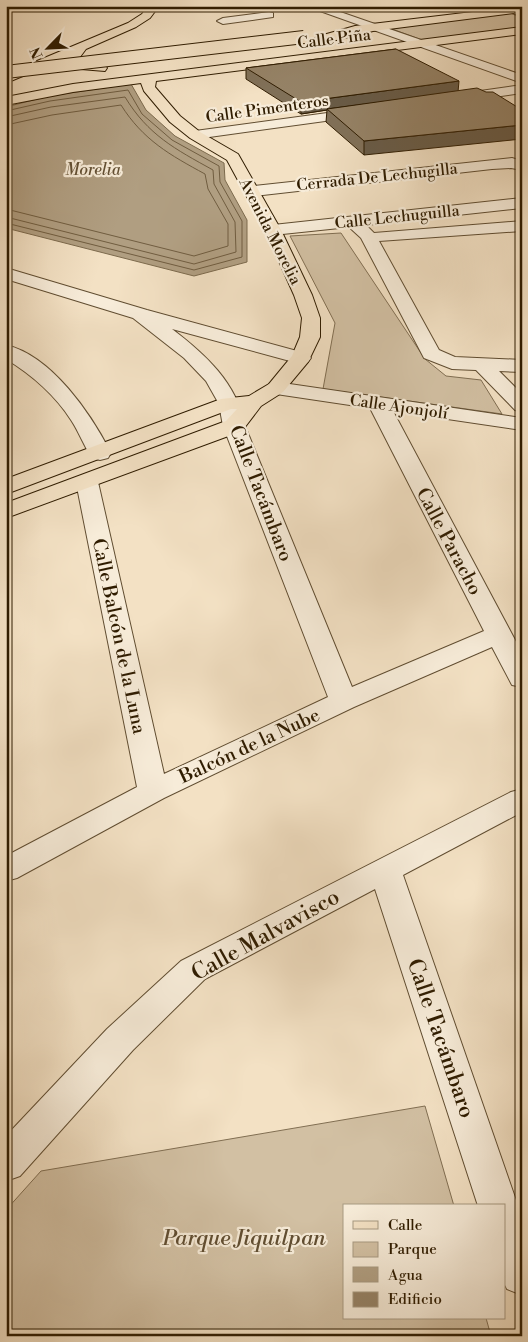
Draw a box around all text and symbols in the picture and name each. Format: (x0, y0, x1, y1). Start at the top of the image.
north arrow (22, 22, 72, 72)
street label: Calle Piña (296, 24, 373, 53)
text: N (27, 44, 48, 62)
street label: Calle Pimenteros (204, 90, 330, 128)
street label: Cerrada De Lechugilla (296, 158, 460, 195)
water label: Morelia (65, 160, 121, 180)
street label: Avenida Morelia (234, 174, 306, 289)
street label: Calle Lechuguilla (334, 200, 461, 233)
street label: Calle Ajonjolí (348, 390, 450, 424)
street label: Calle Tacámbaro (224, 422, 298, 565)
street label: Calle Paracho (411, 484, 487, 599)
street label: Calle Balcón de la Luna (87, 536, 152, 737)
street label: Balcón de la Nube (174, 703, 324, 789)
street label: Calle Malvavisco (187, 883, 345, 987)
street label: Calle Tacámbaro (401, 955, 481, 1122)
legend (343, 1204, 506, 1320)
text: Calle (388, 1216, 422, 1235)
park label: Parque Jiquilpan (162, 1225, 326, 1252)
text: Parque (388, 1240, 437, 1259)
text: Agua (387, 1266, 423, 1285)
text: Edificio (388, 1290, 442, 1309)

